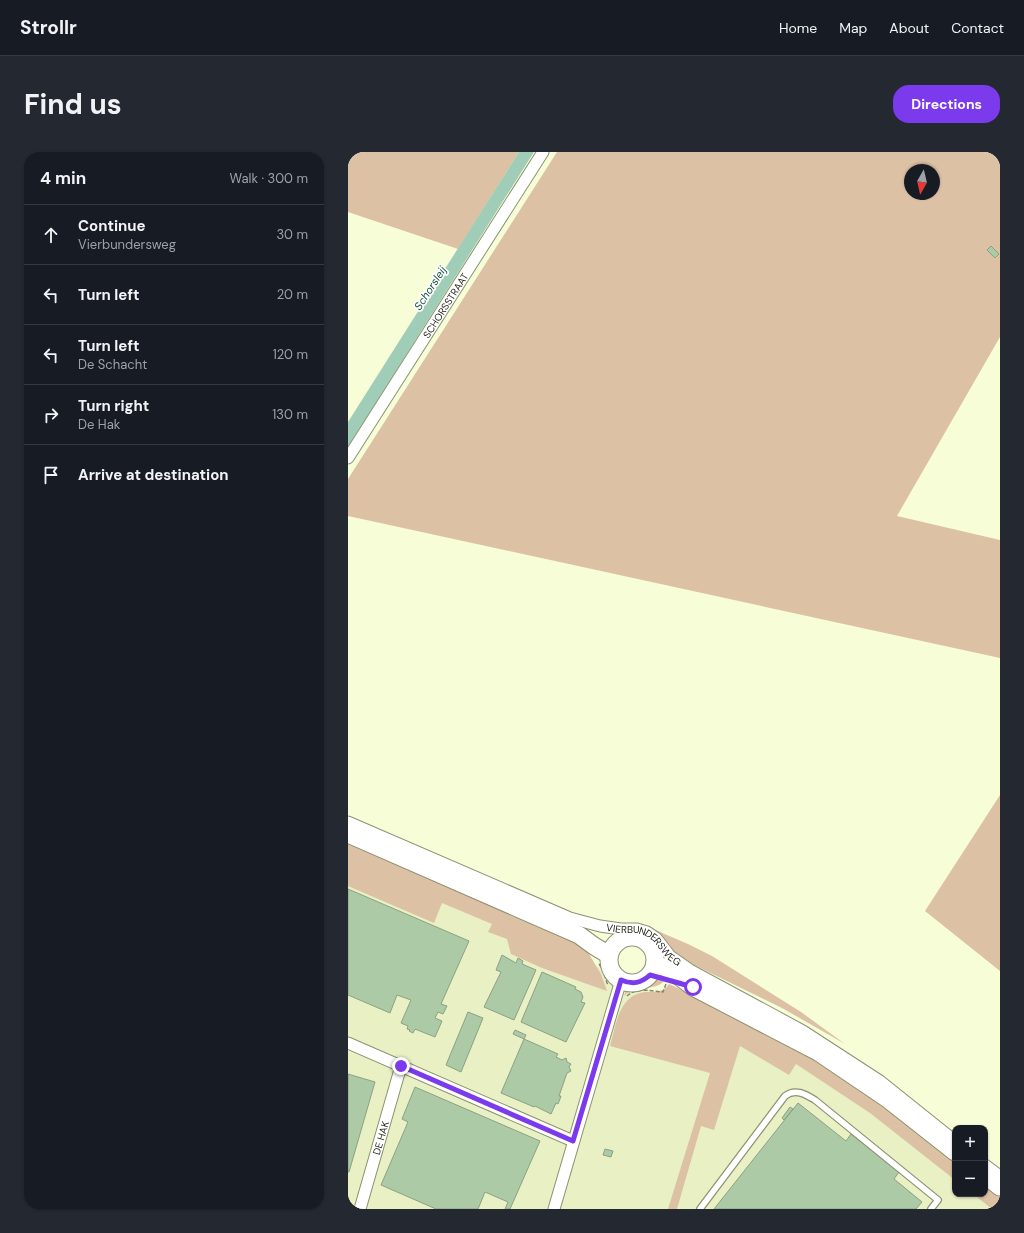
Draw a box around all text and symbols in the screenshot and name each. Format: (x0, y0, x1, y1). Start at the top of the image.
text: Strollr (20, 15, 77, 40)
text: Home (779, 19, 817, 37)
text: Map (839, 19, 867, 37)
text: About (889, 19, 929, 37)
text: Contact (951, 19, 1004, 37)
button: Directions (893, 85, 1000, 123)
text: Find us (24, 86, 122, 123)
north arrow (904, 164, 940, 200)
text: 4 min (40, 167, 86, 189)
text: Walk · 300 m (230, 170, 308, 187)
text: Continue (78, 216, 146, 236)
icon: ahead (40, 224, 62, 246)
text: 30 m (276, 226, 308, 243)
text: Vierbundersweg (78, 236, 176, 253)
water label: Schorsleij (411, 263, 449, 313)
street label: SCHORSSTRAAT (420, 270, 471, 340)
icon: left (40, 284, 62, 306)
text: Turn left (78, 285, 139, 305)
text: 20 m (277, 286, 308, 303)
text: Turn left (78, 336, 139, 356)
icon: left (40, 344, 62, 366)
text: 120 m (273, 346, 308, 363)
text: De Schacht (78, 356, 147, 373)
text: Turn right (78, 396, 149, 416)
icon: right (40, 404, 62, 426)
text: 130 m (272, 406, 308, 423)
text: De Hak (78, 416, 120, 433)
icon: arrive (40, 464, 62, 486)
text: Arrive at destination (78, 465, 229, 485)
street label: VIERBUNDERSWEG (605, 920, 684, 968)
route start (684, 978, 702, 996)
route end (392, 1057, 410, 1075)
street label: DE HAK (369, 1119, 391, 1156)
map controls (952, 1125, 988, 1197)
button: + (952, 1125, 988, 1161)
button: − (952, 1161, 988, 1197)

